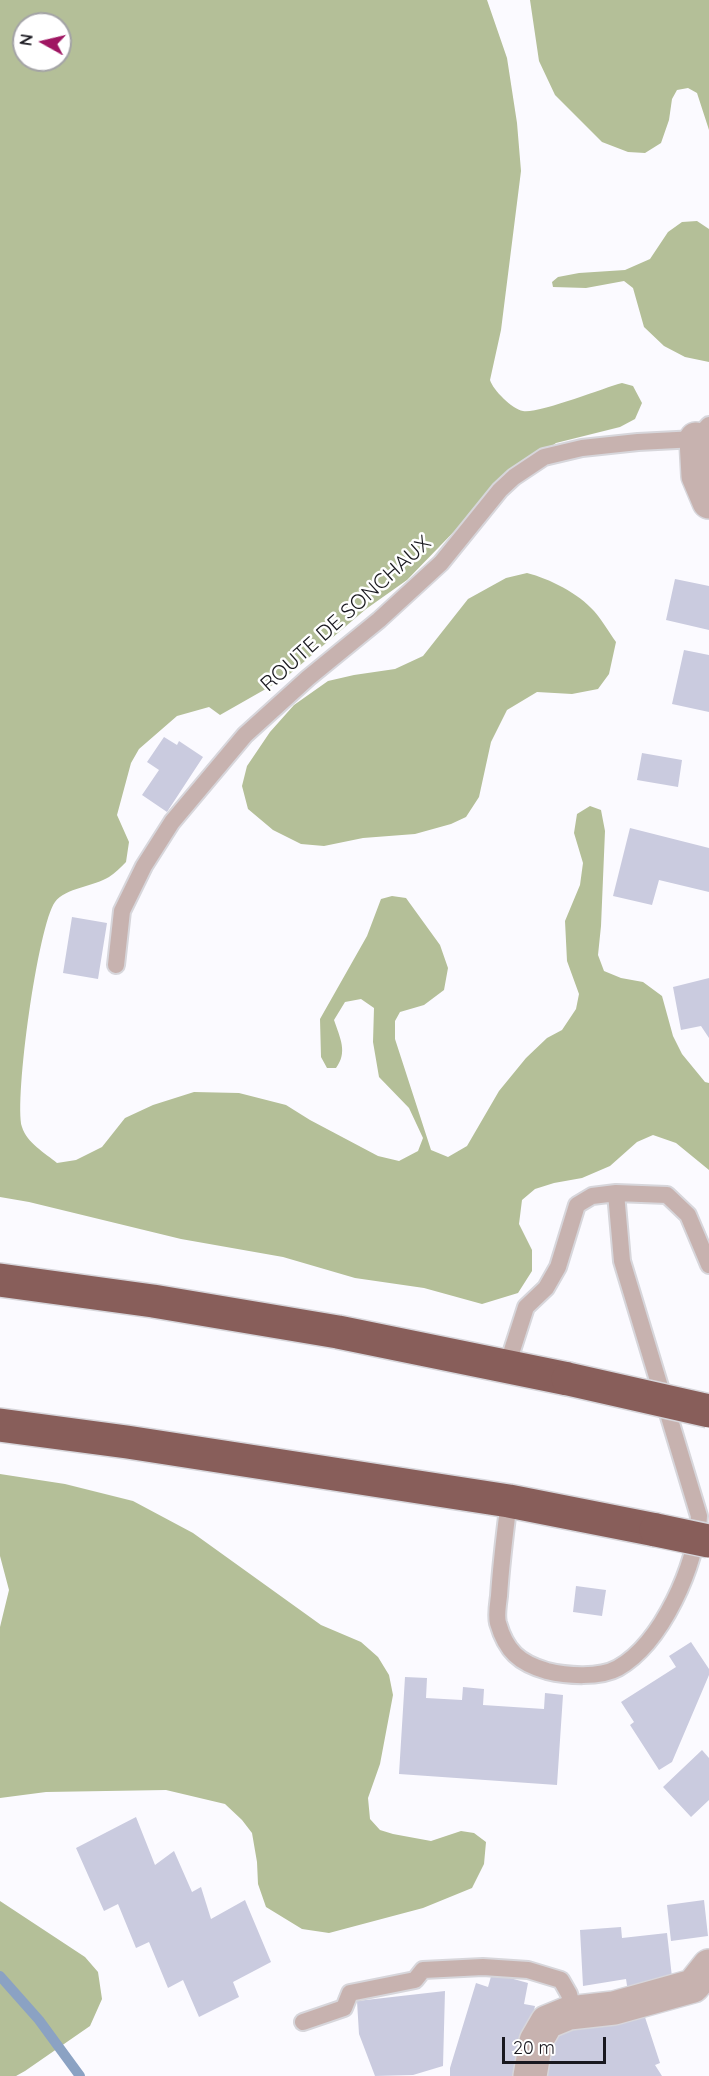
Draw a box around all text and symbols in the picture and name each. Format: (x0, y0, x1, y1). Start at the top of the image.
north arrow (12, 12, 72, 72)
text: N (15, 33, 37, 47)
street label: ROUTE DE SONCHAUX (255, 531, 437, 697)
scale bar (505, 2025, 608, 2063)
text: 20 m (513, 2036, 555, 2059)

